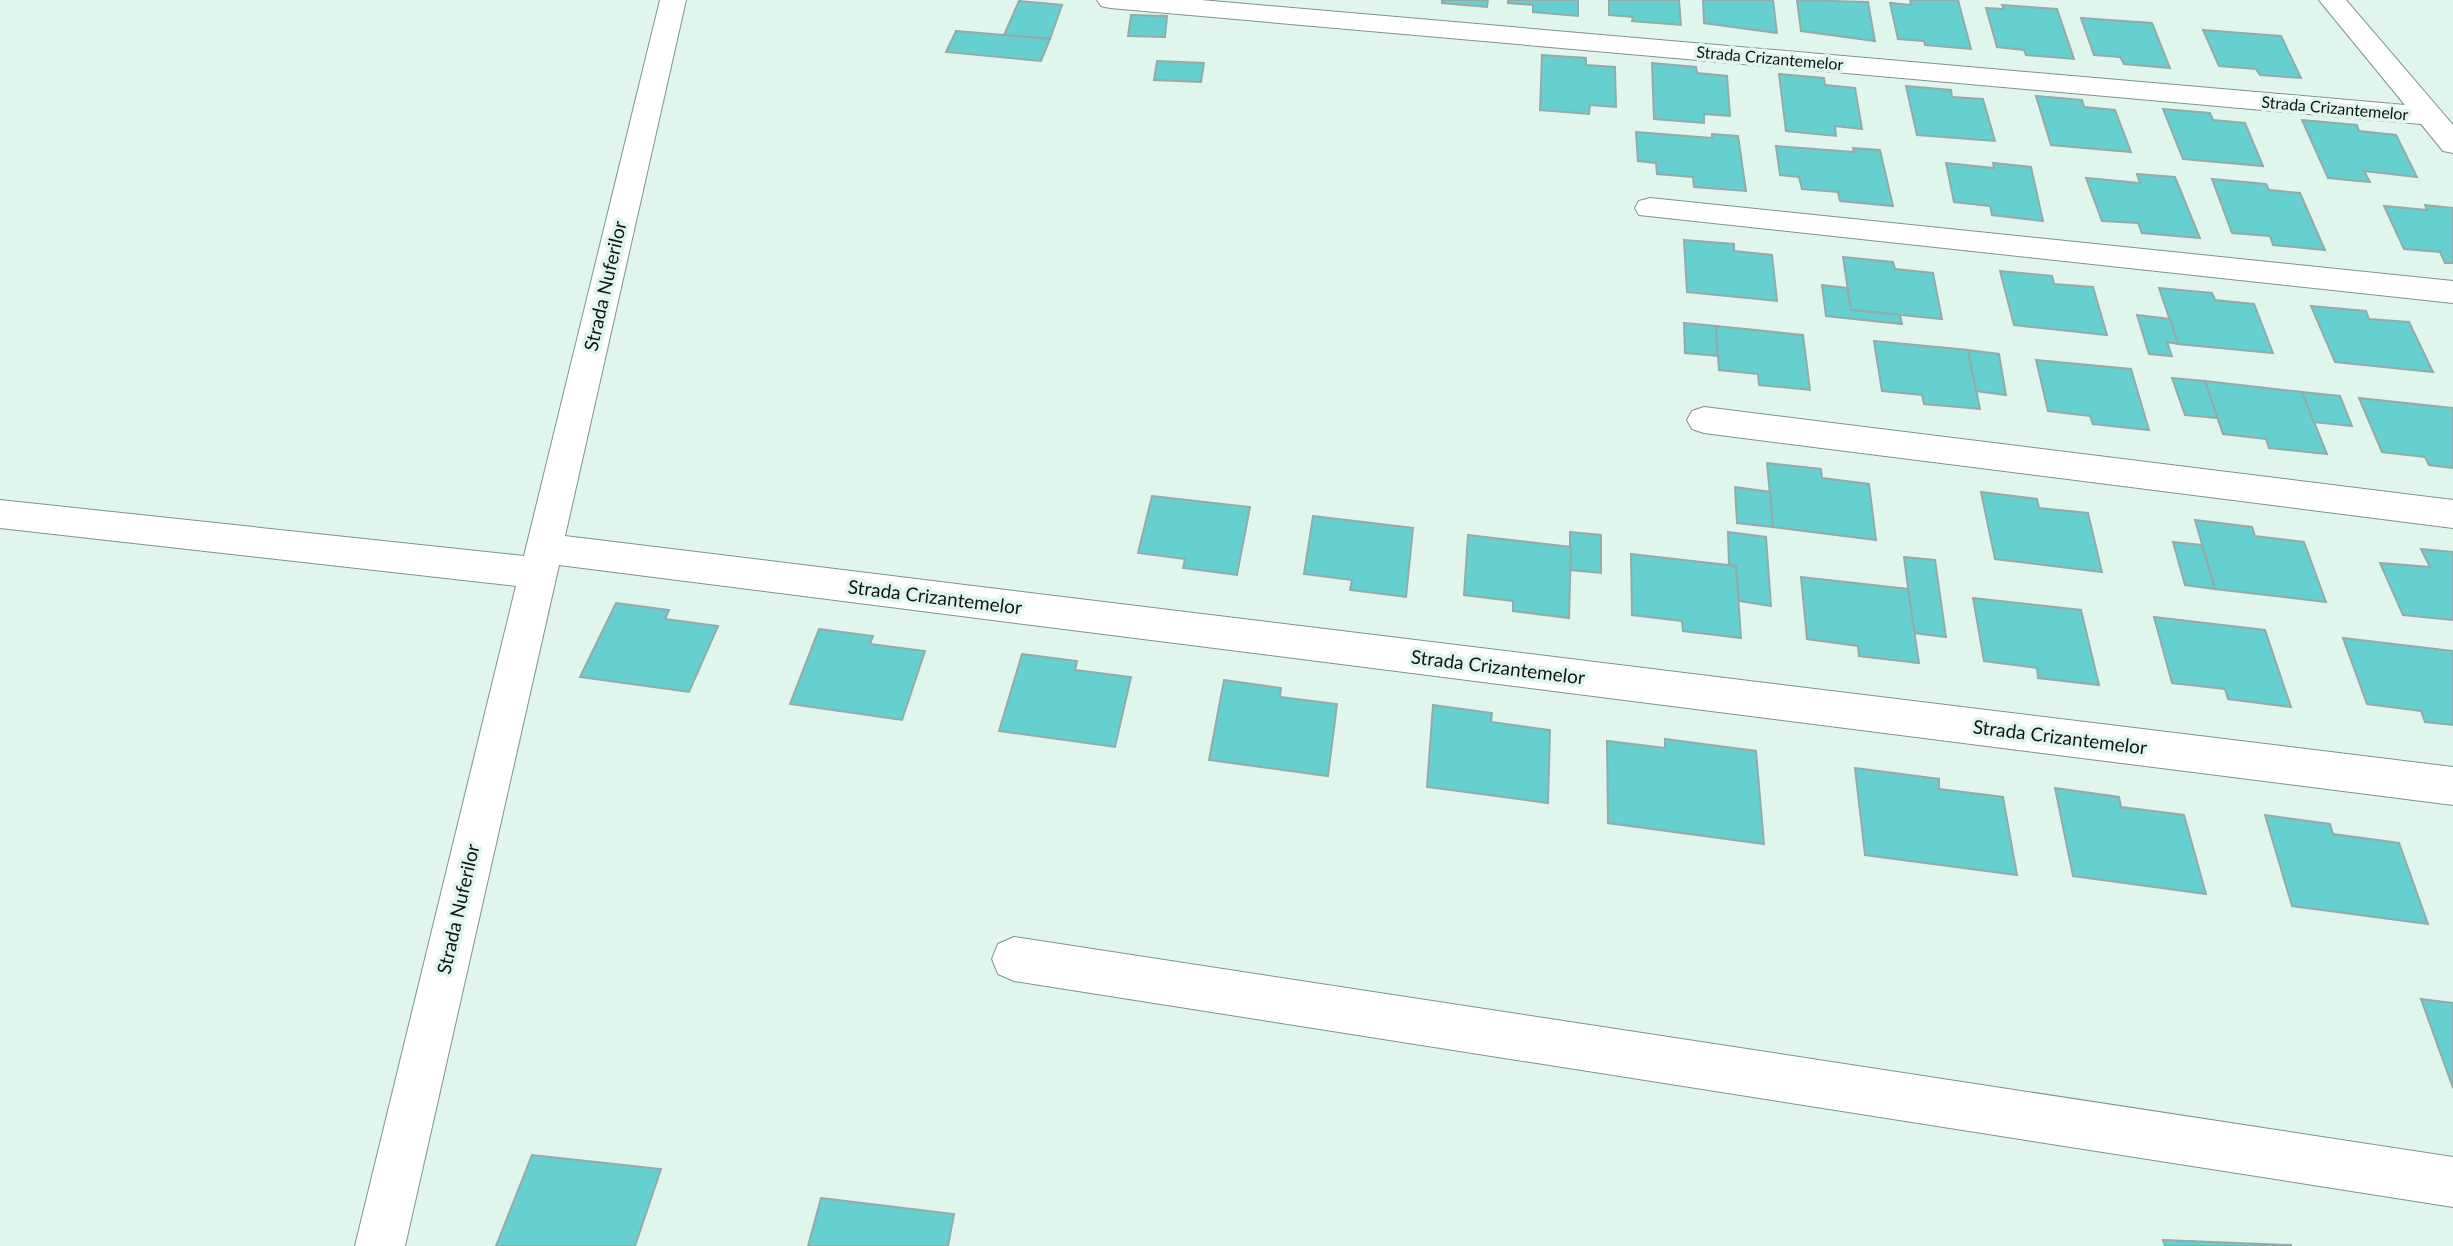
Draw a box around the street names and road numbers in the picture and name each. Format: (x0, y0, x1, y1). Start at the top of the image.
street label: Strada Crizantemelor (1696, 42, 1844, 73)
street label: Strada Crizantemelor (2261, 92, 2409, 123)
street label: Strada Nuferilor (578, 219, 631, 353)
street label: Strada Crizantemelor (847, 574, 1023, 619)
street label: Strada Crizantemelor (1410, 644, 1586, 689)
street label: Strada Crizantemelor (1972, 714, 2148, 759)
street label: Strada Nuferilor (431, 842, 484, 976)

